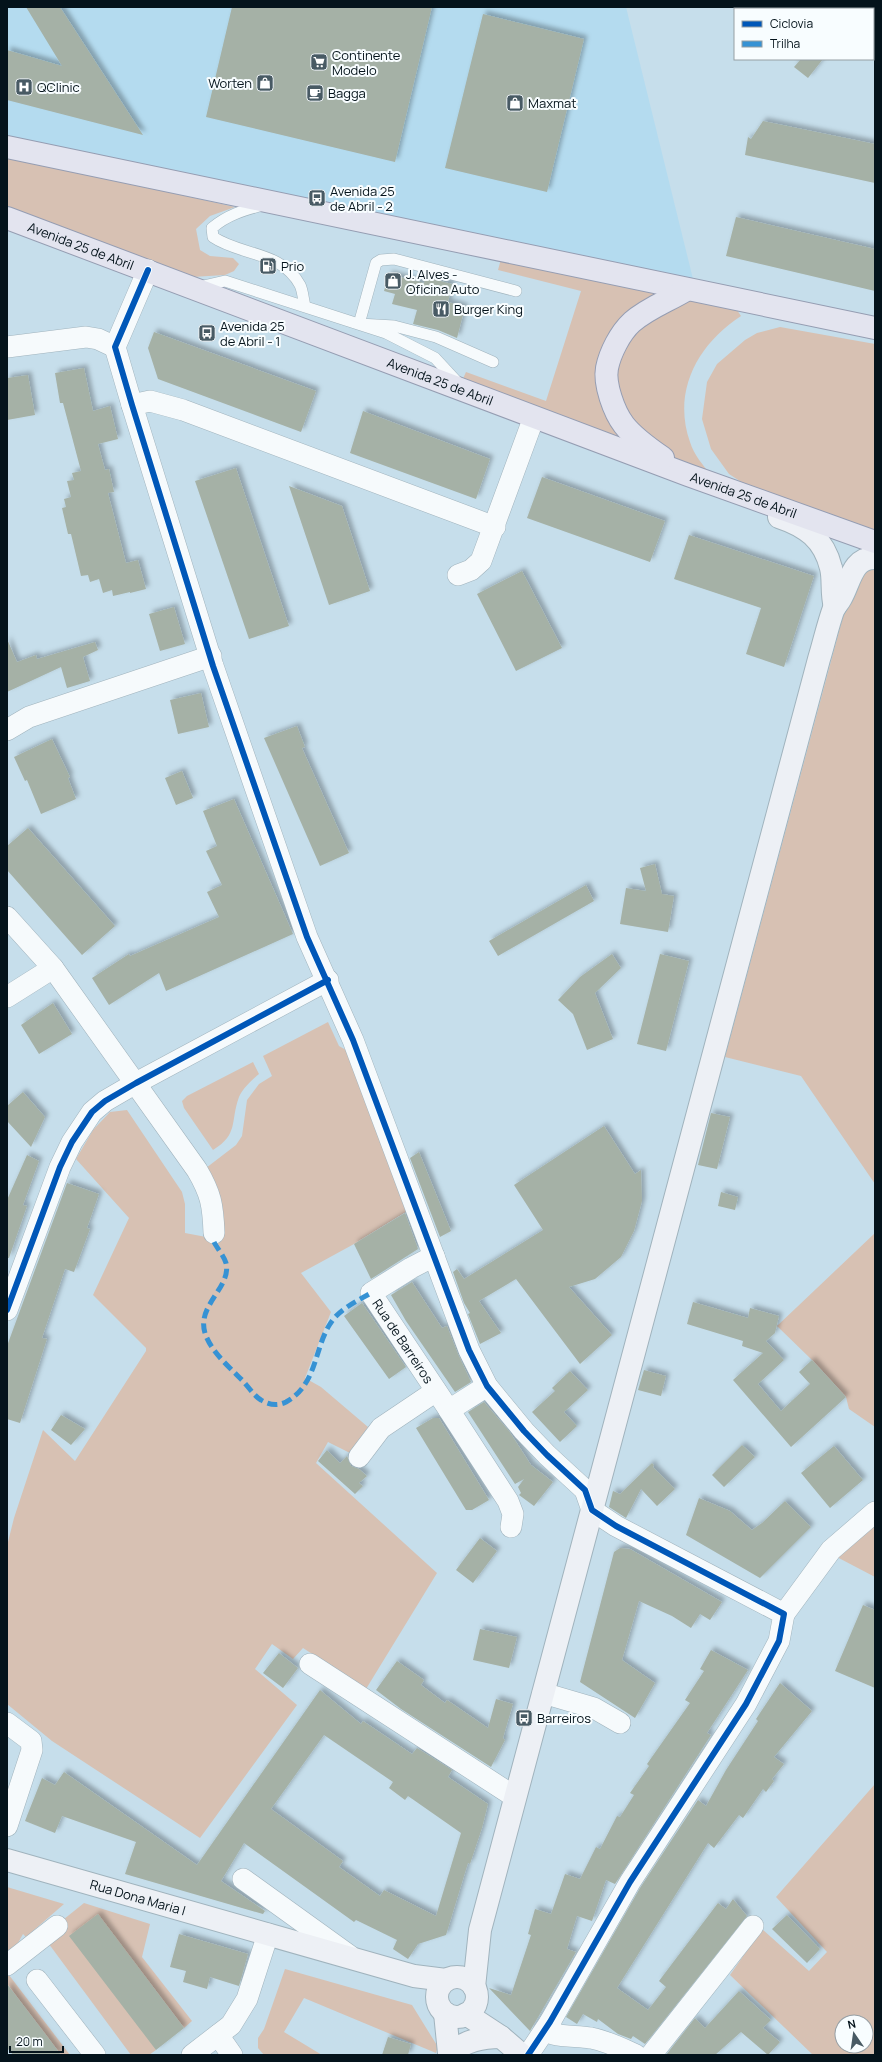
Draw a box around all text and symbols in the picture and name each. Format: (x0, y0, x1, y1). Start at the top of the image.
legend (734, 8, 874, 60)
text: Ciclovia (770, 15, 813, 32)
text: Trilha (770, 35, 800, 52)
place label: Continente Modelo (332, 46, 401, 79)
supermarket icon: Continente Modelo (309, 52, 329, 72)
shop icon: Worten (255, 73, 275, 93)
place label: Worten (208, 74, 252, 92)
hospital icon: QClinic (14, 77, 34, 97)
place label: QClinic (37, 78, 80, 96)
cafe icon: Bagga (305, 83, 325, 103)
place label: Bagga (328, 84, 366, 102)
shop icon: Maxmat (505, 93, 525, 113)
place label: Maxmat (528, 94, 576, 112)
place label: Avenida 25 de Abril - 2 (330, 182, 395, 215)
bus stop icon: Avenida 25 de Abril - 2 (307, 188, 327, 208)
street label: Avenida 25 de Abril (25, 218, 136, 274)
fuel station icon: Prio (258, 256, 278, 276)
place label: Prio (281, 257, 305, 275)
place label: J. Alves - Oficina Auto (406, 265, 480, 298)
shop icon: J. Alves - Oficina Auto (383, 271, 403, 291)
restaurant icon: Burger King (431, 299, 451, 319)
place label: Burger King (454, 300, 523, 318)
place label: Avenida 25 de Abril - 1 (220, 317, 285, 350)
bus stop icon: Avenida 25 de Abril - 1 (197, 323, 217, 343)
street label: Avenida 25 de Abril (385, 353, 496, 410)
street label: Avenida 25 de Abril (688, 468, 799, 522)
street label: Rua de Barreiros (368, 1295, 438, 1387)
bus stop icon: Barreiros (514, 1708, 534, 1728)
place label: Barreiros (537, 1709, 591, 1727)
street label: Rua Dona Maria I (88, 1875, 188, 1919)
north arrow (834, 2014, 874, 2054)
text: N (846, 2016, 857, 2032)
scale bar (10, 2028, 63, 2054)
text: 20 m (16, 2033, 43, 2050)

